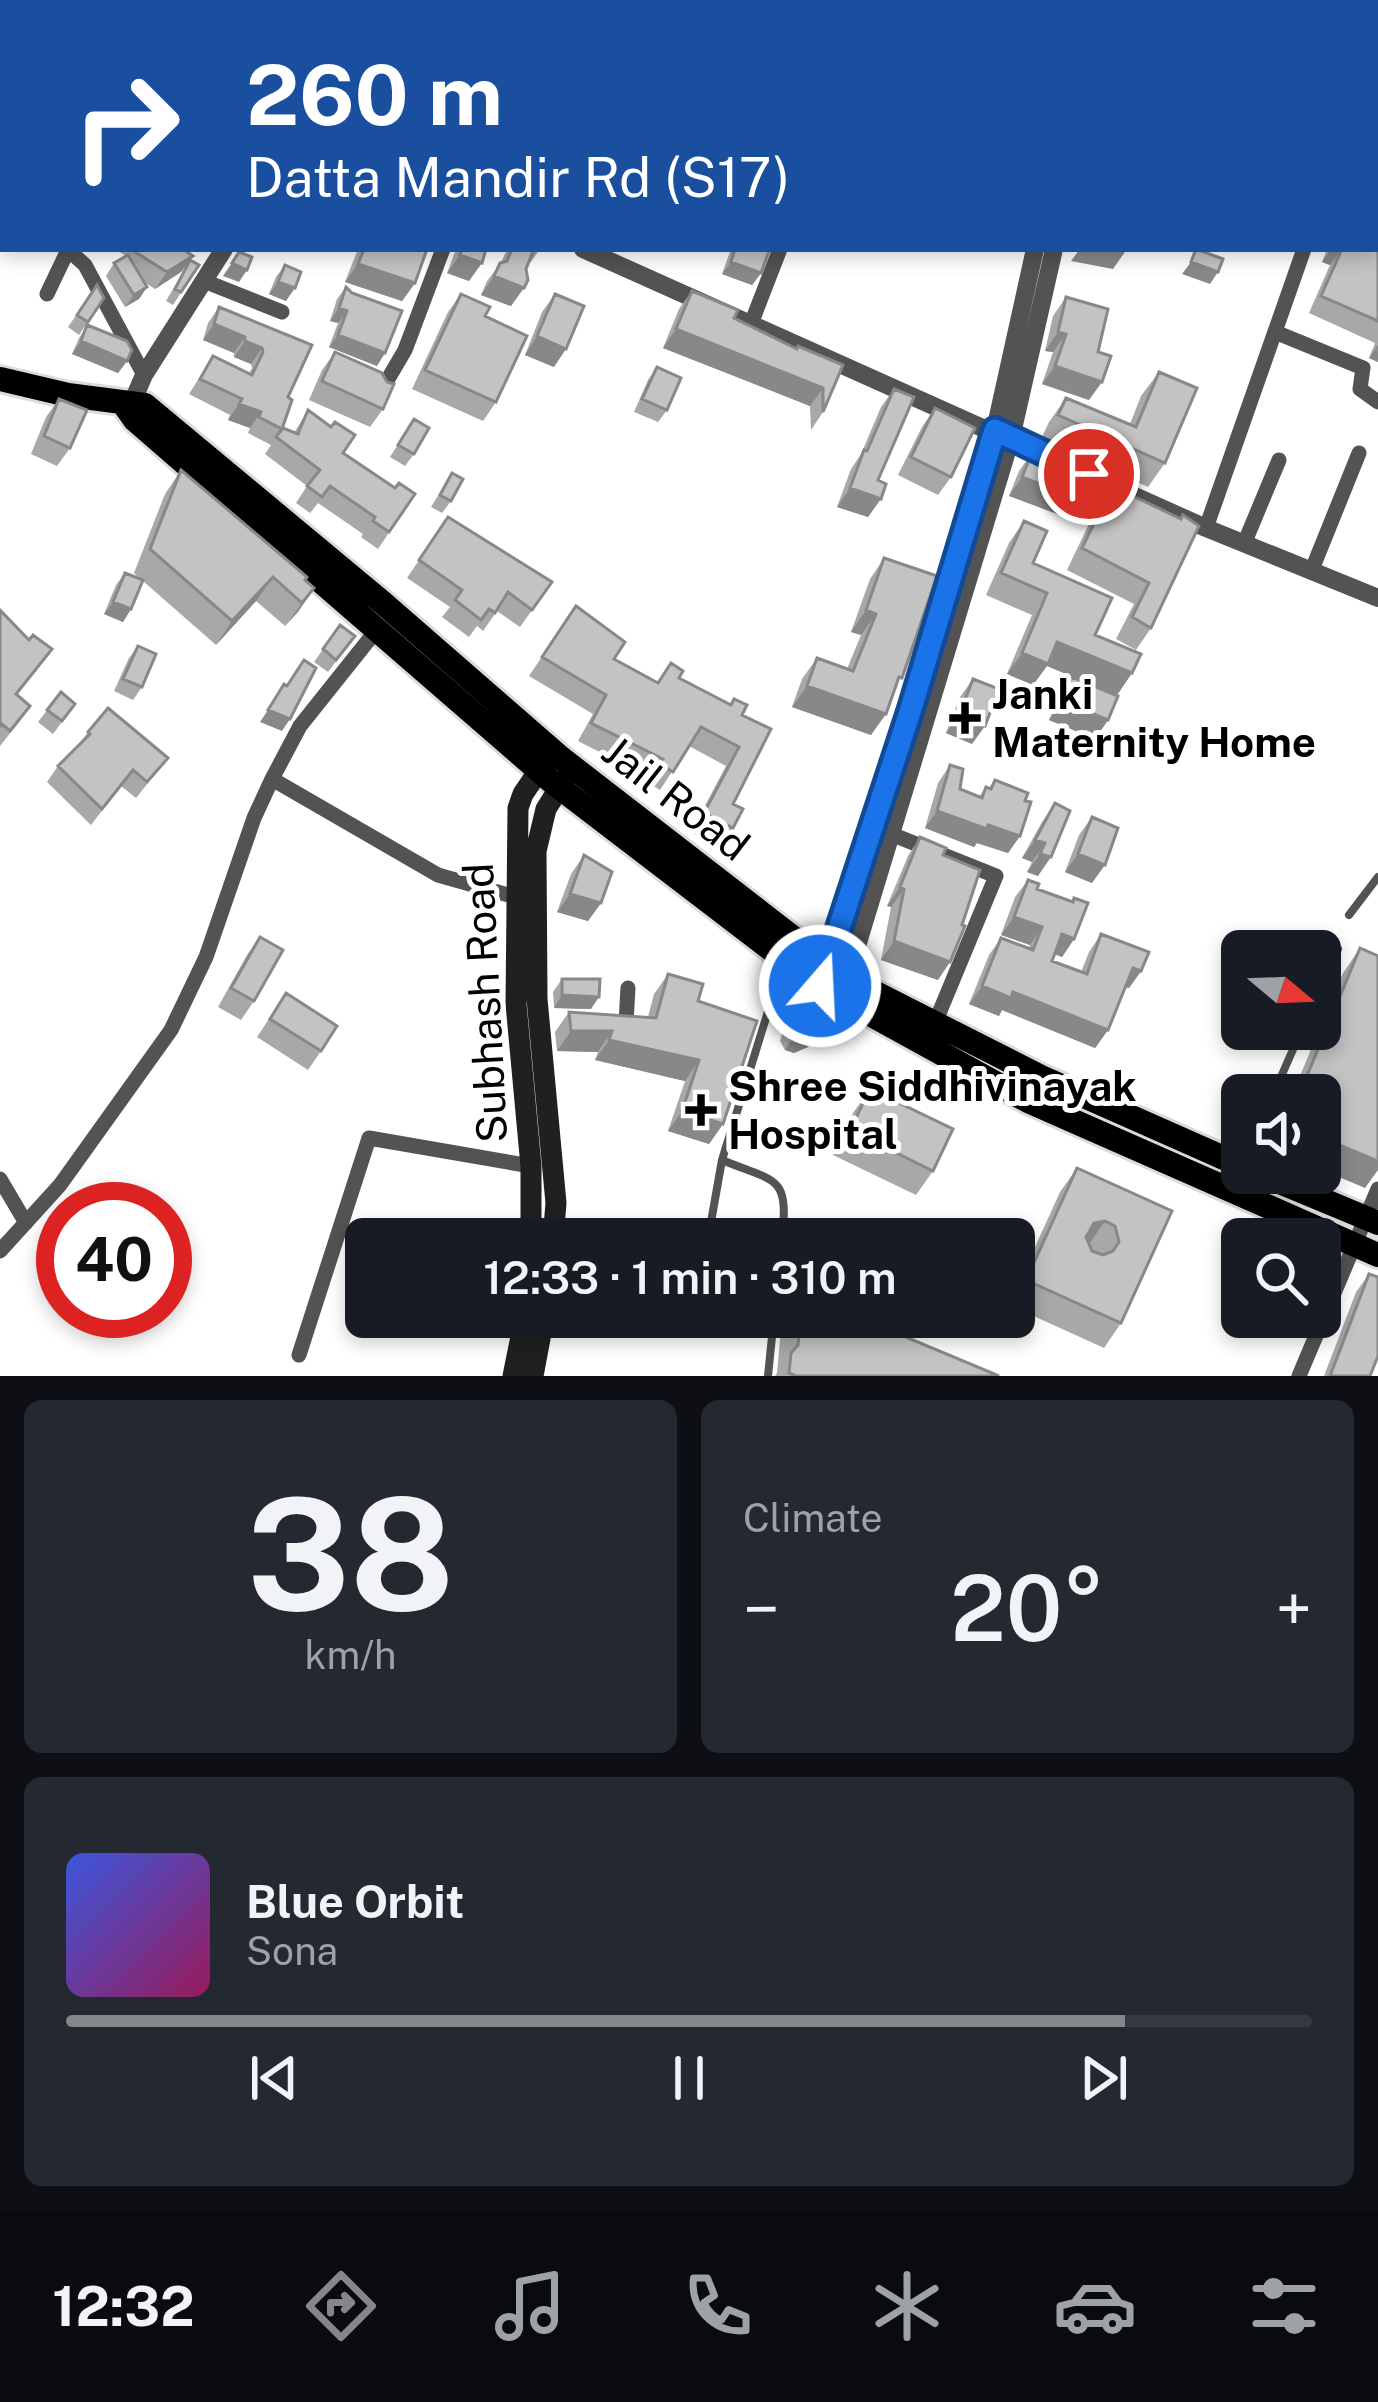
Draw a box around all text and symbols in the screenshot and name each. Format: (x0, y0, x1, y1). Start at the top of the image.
text: 260 m (246, 45, 503, 144)
icon: right (48, 48, 204, 204)
text: Datta Mandir Rd (S17) (246, 146, 790, 209)
pin (1038, 423, 1140, 525)
icon: arrive (1056, 441, 1122, 507)
place label: Janki Maternity Home (992, 669, 1316, 766)
marker: Janki Maternity Home (949, 702, 981, 734)
street label: Jail Road (593, 725, 759, 870)
street label: Subhash Road (453, 862, 516, 1144)
position arrow (757, 923, 883, 1049)
north arrow (1221, 930, 1341, 1050)
map controls (1221, 930, 1341, 1338)
place label: Shree Siddhivinayak Hospital (728, 1061, 1137, 1158)
button: sound (1221, 1074, 1341, 1194)
marker: Shree Siddhivinayak Hospital (685, 1094, 717, 1126)
speed limit sign: 40 (36, 1182, 192, 1338)
button: search (1221, 1218, 1341, 1338)
text: 12:33 · 1 min · 310 m (483, 1251, 897, 1304)
text: 38 (247, 1462, 454, 1645)
text: Climate (743, 1495, 883, 1541)
text: 20° (950, 1555, 1105, 1661)
text: − (743, 1570, 780, 1648)
text: + (1275, 1570, 1312, 1648)
text: km/h (305, 1632, 396, 1678)
text: Blue Orbit (246, 1875, 464, 1928)
text: Sona (246, 1928, 338, 1974)
icon: previous (241, 2045, 307, 2111)
icon: pause (656, 2045, 722, 2111)
icon: next (1071, 2045, 1137, 2111)
icon: directions (299, 2264, 383, 2348)
icon: music (488, 2264, 572, 2348)
icon: phone (676, 2264, 760, 2348)
icon: climate (865, 2264, 949, 2348)
icon: car (1053, 2264, 1137, 2348)
icon: filters (1242, 2264, 1326, 2348)
text: 12:32 (52, 2275, 194, 2338)

